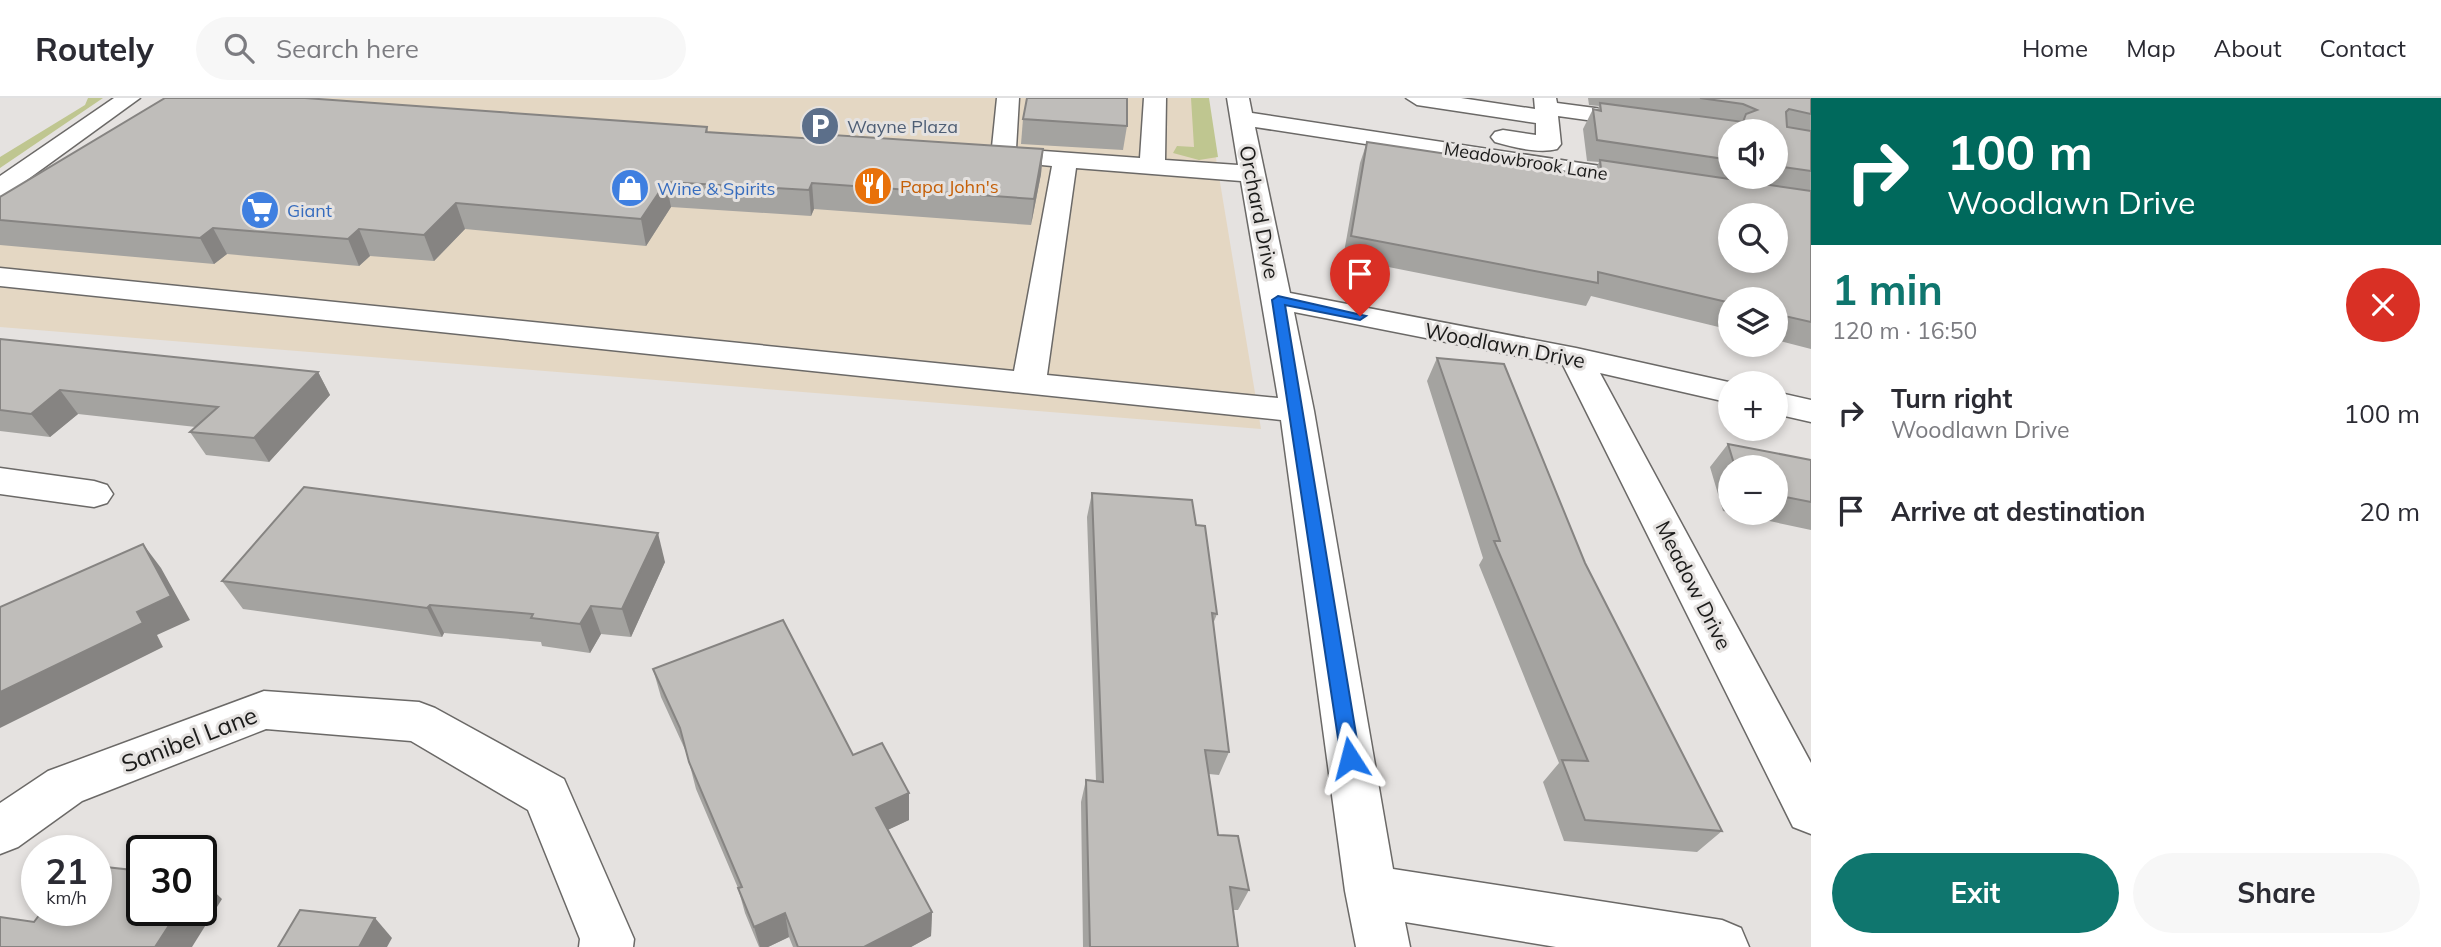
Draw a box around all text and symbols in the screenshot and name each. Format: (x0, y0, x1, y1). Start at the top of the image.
search box (196, 17, 686, 80)
text: Routely (35, 28, 154, 69)
icon: search (220, 29, 258, 67)
text: Search here (276, 32, 419, 65)
text: Home (2022, 33, 2088, 63)
text: Map (2126, 33, 2176, 63)
text: About (2214, 33, 2282, 63)
text: Contact (2320, 33, 2406, 63)
parking icon: Wayne Plaza (799, 105, 841, 147)
place label: Wayne Plaza (847, 115, 958, 138)
map controls (1718, 119, 1788, 525)
button: sound (1718, 119, 1788, 189)
text: 100 m (1947, 121, 2093, 182)
icon: right (1832, 126, 1923, 217)
street label: Meadowbrook Lane (1443, 137, 1609, 185)
street label: Orchard Drive (1234, 143, 1286, 281)
restaurant icon: Papa John's (852, 165, 894, 207)
shop icon: Wine & Spirits (609, 167, 651, 209)
place label: Papa John's (900, 175, 999, 198)
place label: Wine & Spirits (657, 177, 776, 200)
text: Woodlawn Drive (1947, 182, 2195, 222)
supermarket icon: Giant (239, 189, 281, 231)
place label: Giant (287, 199, 332, 222)
button: search (1718, 203, 1788, 273)
pin (1330, 244, 1390, 316)
icon: arrive (1341, 255, 1379, 293)
text: 1 min (1832, 263, 1943, 316)
button: close (2346, 268, 2420, 342)
button: layers (1718, 287, 1788, 357)
text: 120 m · 16:50 (1832, 316, 1977, 345)
street label: Woodlawn Drive (1423, 317, 1587, 373)
button: + (1718, 371, 1788, 441)
text: Turn right (1891, 382, 2012, 415)
icon: right (1832, 394, 1870, 432)
text: 100 m (2344, 397, 2420, 430)
text: Woodlawn Drive (1891, 415, 2069, 444)
button: − (1718, 455, 1788, 525)
icon: arrive (1832, 492, 1870, 530)
text: Arrive at destination (1891, 495, 2146, 528)
text: 20 m (2359, 495, 2420, 528)
street label: Meadow Drive (1650, 516, 1738, 654)
street label: Sanibel Lane (117, 699, 261, 779)
position arrow (1313, 721, 1387, 795)
speed limit sign: 30 (126, 835, 217, 926)
text: 21 (45, 849, 88, 893)
button: Exit (1832, 853, 2119, 933)
button: Share (2133, 853, 2420, 933)
text: km/h (46, 886, 87, 909)

